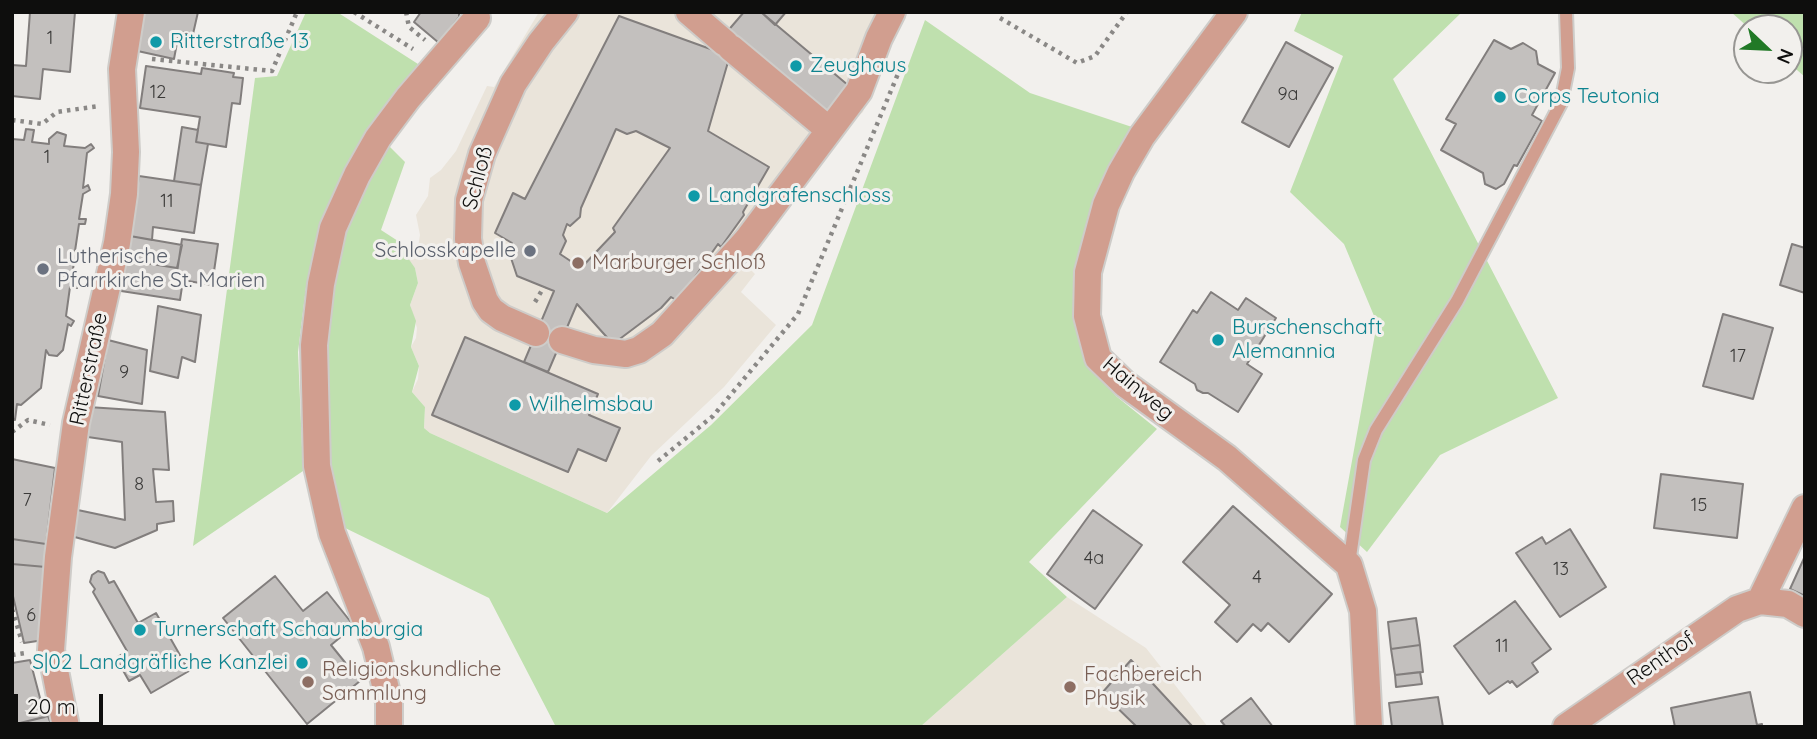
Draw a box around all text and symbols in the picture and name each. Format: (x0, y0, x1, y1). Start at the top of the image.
north arrow (1733, 14, 1803, 84)
house number: 1 (47, 28, 53, 50)
place label: Ritterstraße 13 (170, 29, 309, 55)
marker: Ritterstraße 13 (148, 34, 164, 50)
text: N (1772, 45, 1799, 68)
place label: Zeughaus (810, 53, 906, 79)
marker: Zeughaus (788, 58, 804, 74)
house number: 12 (150, 82, 166, 104)
house number: 9a (1278, 84, 1298, 106)
place label: Corps Teutonia (1514, 84, 1660, 110)
marker: Corps Teutonia (1492, 89, 1508, 105)
street label: Schloß (457, 144, 499, 212)
house number: 1 (44, 147, 50, 169)
place label: Landgrafenschloss (708, 183, 891, 209)
marker: Landgrafenschloss (686, 188, 702, 204)
house number: 11 (160, 191, 174, 213)
place label: Schlosskapelle (375, 238, 516, 264)
marker: Schlosskapelle (522, 243, 538, 259)
place label: Lutherische Pfarrkirche St. Marien (57, 244, 265, 294)
place label: Marburger Schloß (592, 250, 766, 276)
marker: Marburger Schloß (570, 255, 586, 271)
marker: Lutherische Pfarrkirche St. Marien (35, 261, 51, 277)
street label: Ritterstraße (65, 310, 113, 428)
place label: Burschenschaft Alemannia (1232, 315, 1382, 365)
marker: Burschenschaft Alemannia (1210, 332, 1226, 348)
house number: 17 (1730, 346, 1746, 368)
street label: Hainweg (1097, 352, 1179, 426)
house number: 9 (119, 362, 129, 384)
place label: Wilhelmsbau (529, 392, 653, 418)
marker: Wilhelmsbau (507, 397, 523, 413)
house number: 8 (134, 474, 144, 496)
house number: 7 (22, 490, 32, 512)
house number: 15 (1691, 495, 1707, 517)
house number: 4a (1084, 548, 1104, 570)
house number: 13 (1553, 559, 1569, 581)
house number: 4 (1252, 567, 1262, 589)
house number: 6 (26, 605, 36, 627)
place label: Turnerschaft Schaumburgia (154, 617, 423, 643)
marker: Turnerschaft Schaumburgia (132, 622, 148, 638)
street label: Renthof (1622, 627, 1700, 691)
house number: 11 (1495, 636, 1509, 658)
place label: S|02 Landgräfliche Kanzlei (32, 650, 288, 676)
marker: S|02 Landgräfliche Kanzlei (294, 655, 310, 671)
place label: Religionskundliche Sammlung (322, 657, 501, 707)
place label: Fachbereich Physik (1084, 662, 1202, 712)
marker: Religionskundliche Sammlung (300, 674, 316, 690)
marker: Fachbereich Physik (1062, 679, 1078, 695)
scale bar (18, 680, 107, 724)
text: 20 m (27, 693, 76, 719)

